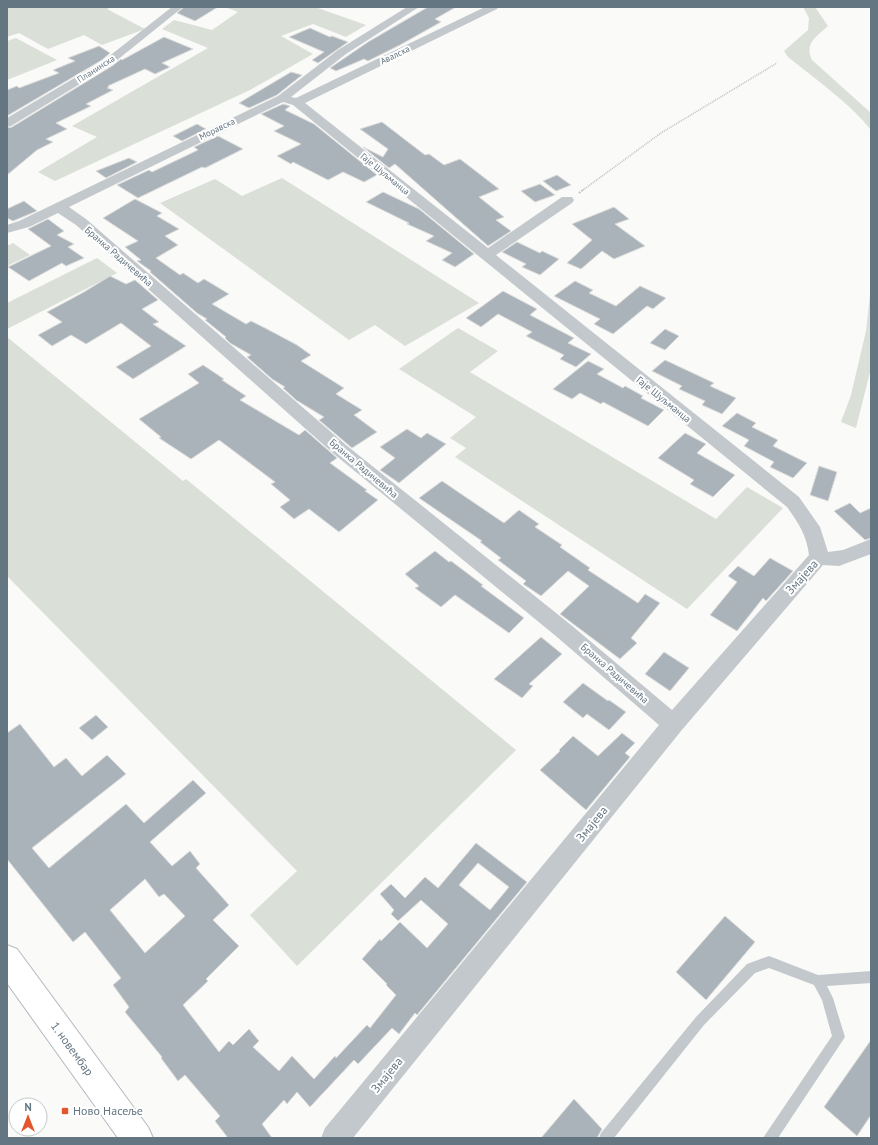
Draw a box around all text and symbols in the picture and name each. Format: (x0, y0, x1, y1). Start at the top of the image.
street label: Авалска (378, 43, 411, 66)
street label: Планинска (75, 52, 116, 85)
street label: Моравска (197, 115, 237, 142)
street label: Гаје Шуљманца (359, 150, 412, 197)
street label: Бранка Радичевића (82, 223, 155, 289)
street label: Гаје Шуљманца (634, 373, 694, 425)
street label: Бранка Радичевића (327, 436, 401, 501)
street label: Змајева (782, 556, 821, 597)
street label: Бранка Радичевића (578, 640, 651, 706)
street label: Змајева (573, 803, 611, 845)
street label: 1. новембар (48, 1019, 97, 1079)
street label: Змајева (368, 1054, 406, 1096)
north arrow (8, 1097, 48, 1137)
text: N (24, 1100, 32, 1114)
place label: Ново Насеље (73, 1103, 143, 1118)
marker: Ново Насеље (60, 1106, 70, 1116)

